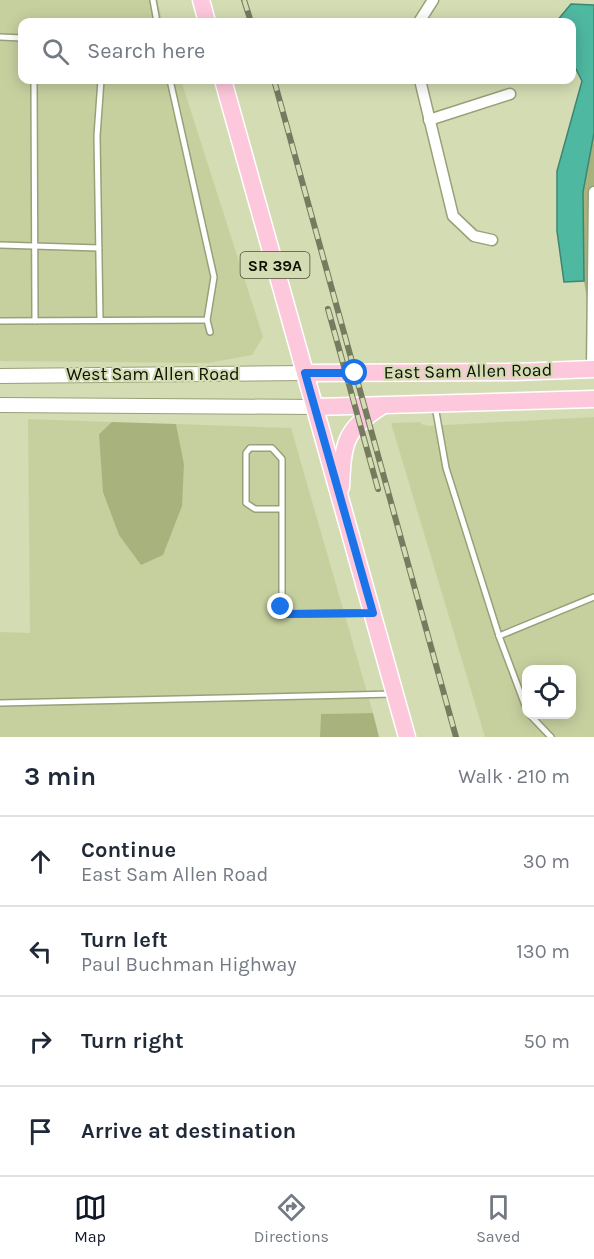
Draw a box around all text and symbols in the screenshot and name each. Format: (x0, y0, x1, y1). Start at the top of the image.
search box (18, 18, 576, 84)
icon: search (39, 35, 72, 68)
text: Search here (87, 38, 205, 64)
road number: SR 39A (240, 252, 310, 278)
route start (341, 359, 367, 385)
street label: East Sam Allen Road (383, 359, 553, 383)
street label: West Sam Allen Road (66, 363, 240, 385)
route end (267, 593, 293, 619)
map controls (522, 665, 576, 719)
button: locate (522, 665, 576, 719)
text: 3 min (24, 761, 96, 792)
text: Walk · 210 m (458, 765, 570, 788)
text: Continue (81, 837, 176, 863)
icon: ahead (24, 845, 57, 878)
text: 30 m (523, 850, 570, 873)
text: East Sam Allen Road (81, 863, 268, 886)
text: Turn left (81, 927, 168, 953)
icon: left (24, 935, 57, 968)
text: 130 m (516, 940, 570, 963)
text: Paul Buchman Highway (81, 953, 297, 976)
icon: right (24, 1025, 57, 1058)
text: Turn right (81, 1028, 184, 1054)
text: 50 m (523, 1030, 570, 1053)
icon: arrive (24, 1115, 57, 1148)
text: Arrive at destination (81, 1118, 296, 1144)
tab: Map (74, 1191, 107, 1246)
tab: Directions (254, 1191, 329, 1246)
tab: Saved (476, 1191, 520, 1246)

